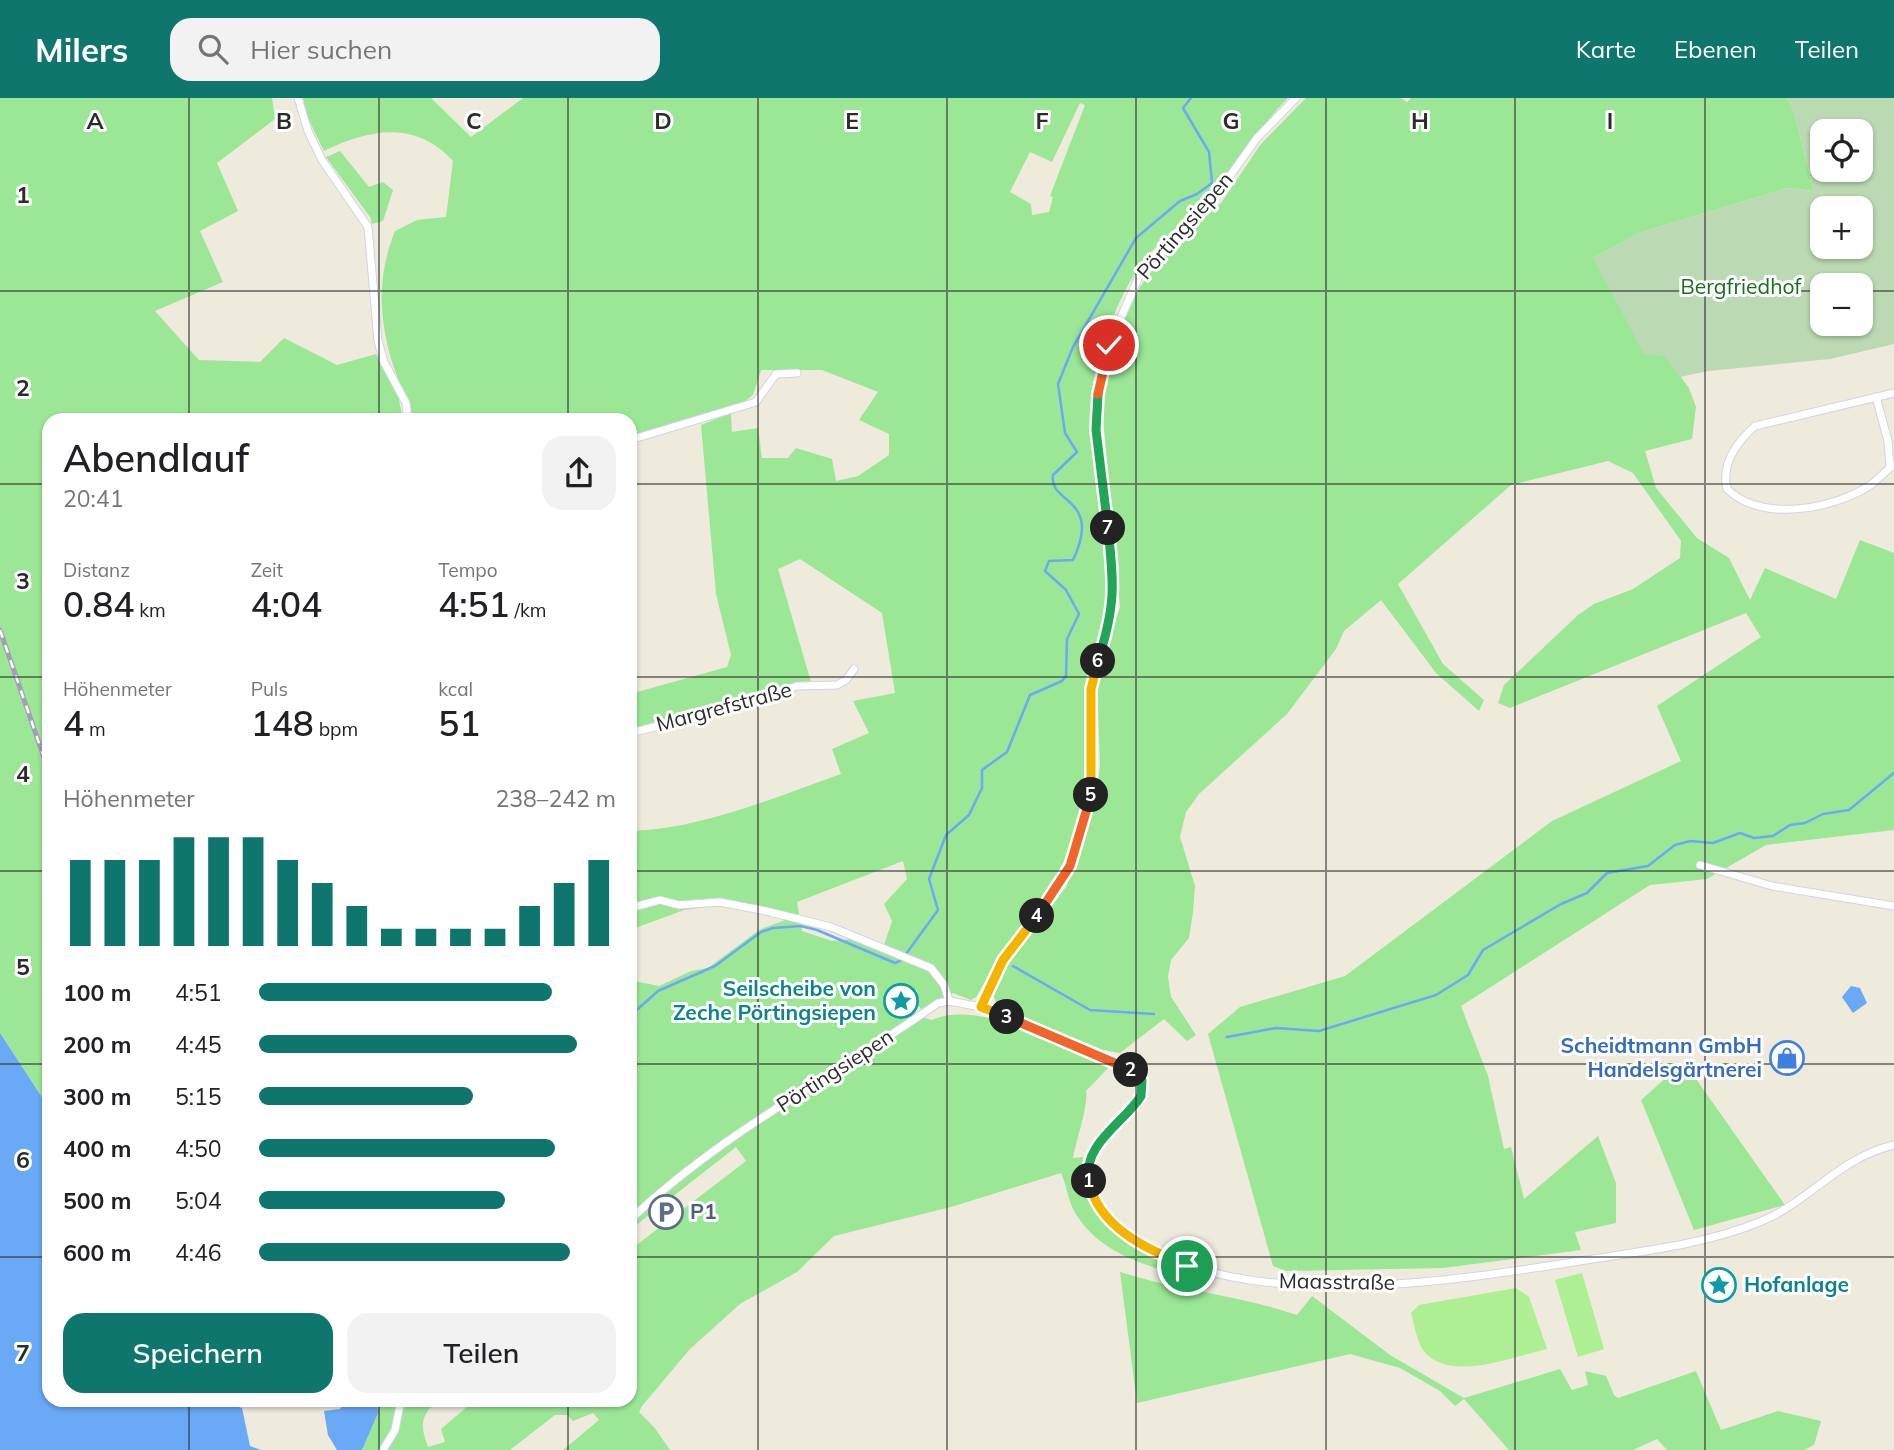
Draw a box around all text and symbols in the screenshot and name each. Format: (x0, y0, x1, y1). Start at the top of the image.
search box (170, 18, 660, 81)
text: Milers (35, 29, 128, 70)
icon: search (194, 30, 232, 68)
text: Hier suchen (250, 33, 392, 66)
text: Karte (1576, 34, 1636, 64)
text: Ebenen (1674, 34, 1757, 64)
text: Teilen (1795, 34, 1859, 64)
text: A (86, 106, 104, 135)
text: B (276, 106, 292, 135)
text: C (466, 106, 482, 135)
text: D (654, 106, 672, 135)
text: E (845, 106, 859, 135)
text: F (1035, 106, 1049, 135)
text: G (1222, 106, 1240, 135)
text: H (1411, 106, 1429, 135)
text: I (1607, 106, 1613, 135)
map controls (1810, 119, 1873, 336)
button: locate (1810, 119, 1873, 182)
street label: Pörtingsiepen (1131, 166, 1238, 284)
text: 1 (16, 180, 30, 209)
button: + (1810, 196, 1873, 259)
park label: Bergfriedhof (1681, 273, 1802, 299)
button: − (1810, 273, 1873, 336)
pin (1079, 315, 1139, 375)
icon: check (1090, 326, 1128, 364)
text: 2 (16, 373, 30, 402)
text: Abendlauf (63, 434, 249, 482)
button: share (542, 436, 616, 510)
text: 20:41 (63, 484, 123, 513)
pin: 7 (1090, 510, 1126, 546)
text: 7 (1102, 515, 1113, 539)
text: Distanz (63, 558, 130, 582)
text: Zeit (251, 558, 283, 582)
text: Tempo (438, 558, 498, 582)
text: 3 (16, 566, 30, 595)
text: 0.84 (63, 582, 134, 626)
text: 4:04 (251, 582, 322, 626)
text: 4:51 (438, 582, 510, 626)
text: km (134, 598, 166, 622)
text: /km (510, 598, 546, 622)
pin: 6 (1080, 644, 1116, 678)
text: 6 (1092, 648, 1103, 672)
street label: Margrefstraße (653, 675, 794, 737)
text: Höhenmeter (63, 677, 172, 701)
text: Puls (251, 677, 288, 701)
text: kcal (438, 677, 473, 701)
text: 4 (63, 701, 84, 745)
text: 148 (251, 701, 314, 745)
text: 51 (438, 701, 480, 745)
text: m (84, 717, 106, 741)
text: bpm (314, 717, 358, 741)
text: 4 (16, 759, 30, 788)
pin: 5 (1074, 778, 1108, 812)
text: 5 (1085, 782, 1096, 806)
text: Höhenmeter (63, 784, 195, 813)
text: 238–242 m (495, 784, 616, 813)
pin: 4 (1020, 898, 1054, 934)
text: 4 (1031, 903, 1042, 927)
text: 5 (16, 952, 30, 981)
place label: Seilscheibe von Zeche Pörtingsiepen (673, 975, 876, 1025)
text: 100 m (63, 978, 131, 1007)
text: 4:51 (175, 978, 222, 1007)
place icon: Seilscheibe von Zeche Pörtingsiepen (882, 982, 920, 1020)
pin: 3 (990, 1000, 1024, 1034)
text: 3 (1001, 1004, 1012, 1028)
street label: Pörtingsiepen (771, 1023, 898, 1118)
text: 200 m (63, 1030, 131, 1059)
text: 4:45 (175, 1030, 222, 1059)
place label: Scheidtmann GmbH Handelsgärtnerei (1561, 1032, 1762, 1082)
shop icon: Scheidtmann GmbH Handelsgärtnerei (1768, 1039, 1806, 1077)
pin: 2 (1114, 1052, 1148, 1088)
text: 2 (1125, 1057, 1136, 1081)
text: 300 m (63, 1082, 131, 1111)
text: 5:15 (175, 1082, 222, 1111)
text: 400 m (63, 1134, 131, 1163)
text: 4:50 (175, 1134, 222, 1163)
text: 6 (16, 1145, 30, 1174)
pin: 1 (1072, 1164, 1106, 1198)
text: 1 (1083, 1168, 1094, 1192)
text: 500 m (63, 1186, 131, 1215)
text: 5:04 (175, 1186, 222, 1215)
parking icon: P1 (647, 1193, 685, 1231)
place label: P1 (690, 1198, 717, 1224)
pin (1157, 1236, 1217, 1296)
text: 600 m (63, 1238, 131, 1267)
text: 4:46 (175, 1238, 222, 1267)
icon: arrive (1168, 1247, 1206, 1285)
place icon: Hofanlage (1700, 1266, 1738, 1304)
street label: Maasstraße (1279, 1267, 1395, 1295)
place label: Hofanlage (1744, 1271, 1849, 1297)
button: Speichern (63, 1313, 333, 1393)
button: Teilen (347, 1313, 616, 1393)
text: 7 (16, 1338, 30, 1367)

